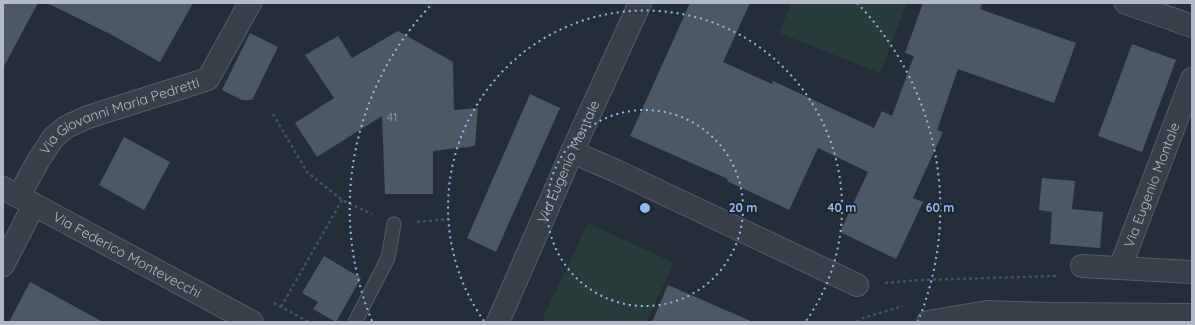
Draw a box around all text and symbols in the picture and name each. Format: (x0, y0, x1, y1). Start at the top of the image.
street label: Via Giovanni Maria Pedretti (36, 73, 202, 158)
street label: Via Eugenio Montale (533, 97, 603, 226)
house number: 41 (387, 109, 397, 124)
street label: Via Eugenio Montale (1120, 120, 1184, 250)
text: 20 m (729, 200, 757, 215)
text: 40 m (828, 200, 856, 215)
text: 60 m (926, 200, 954, 215)
centre of rings (638, 201, 652, 215)
street label: Via Federico Montevecchi (50, 208, 205, 302)

